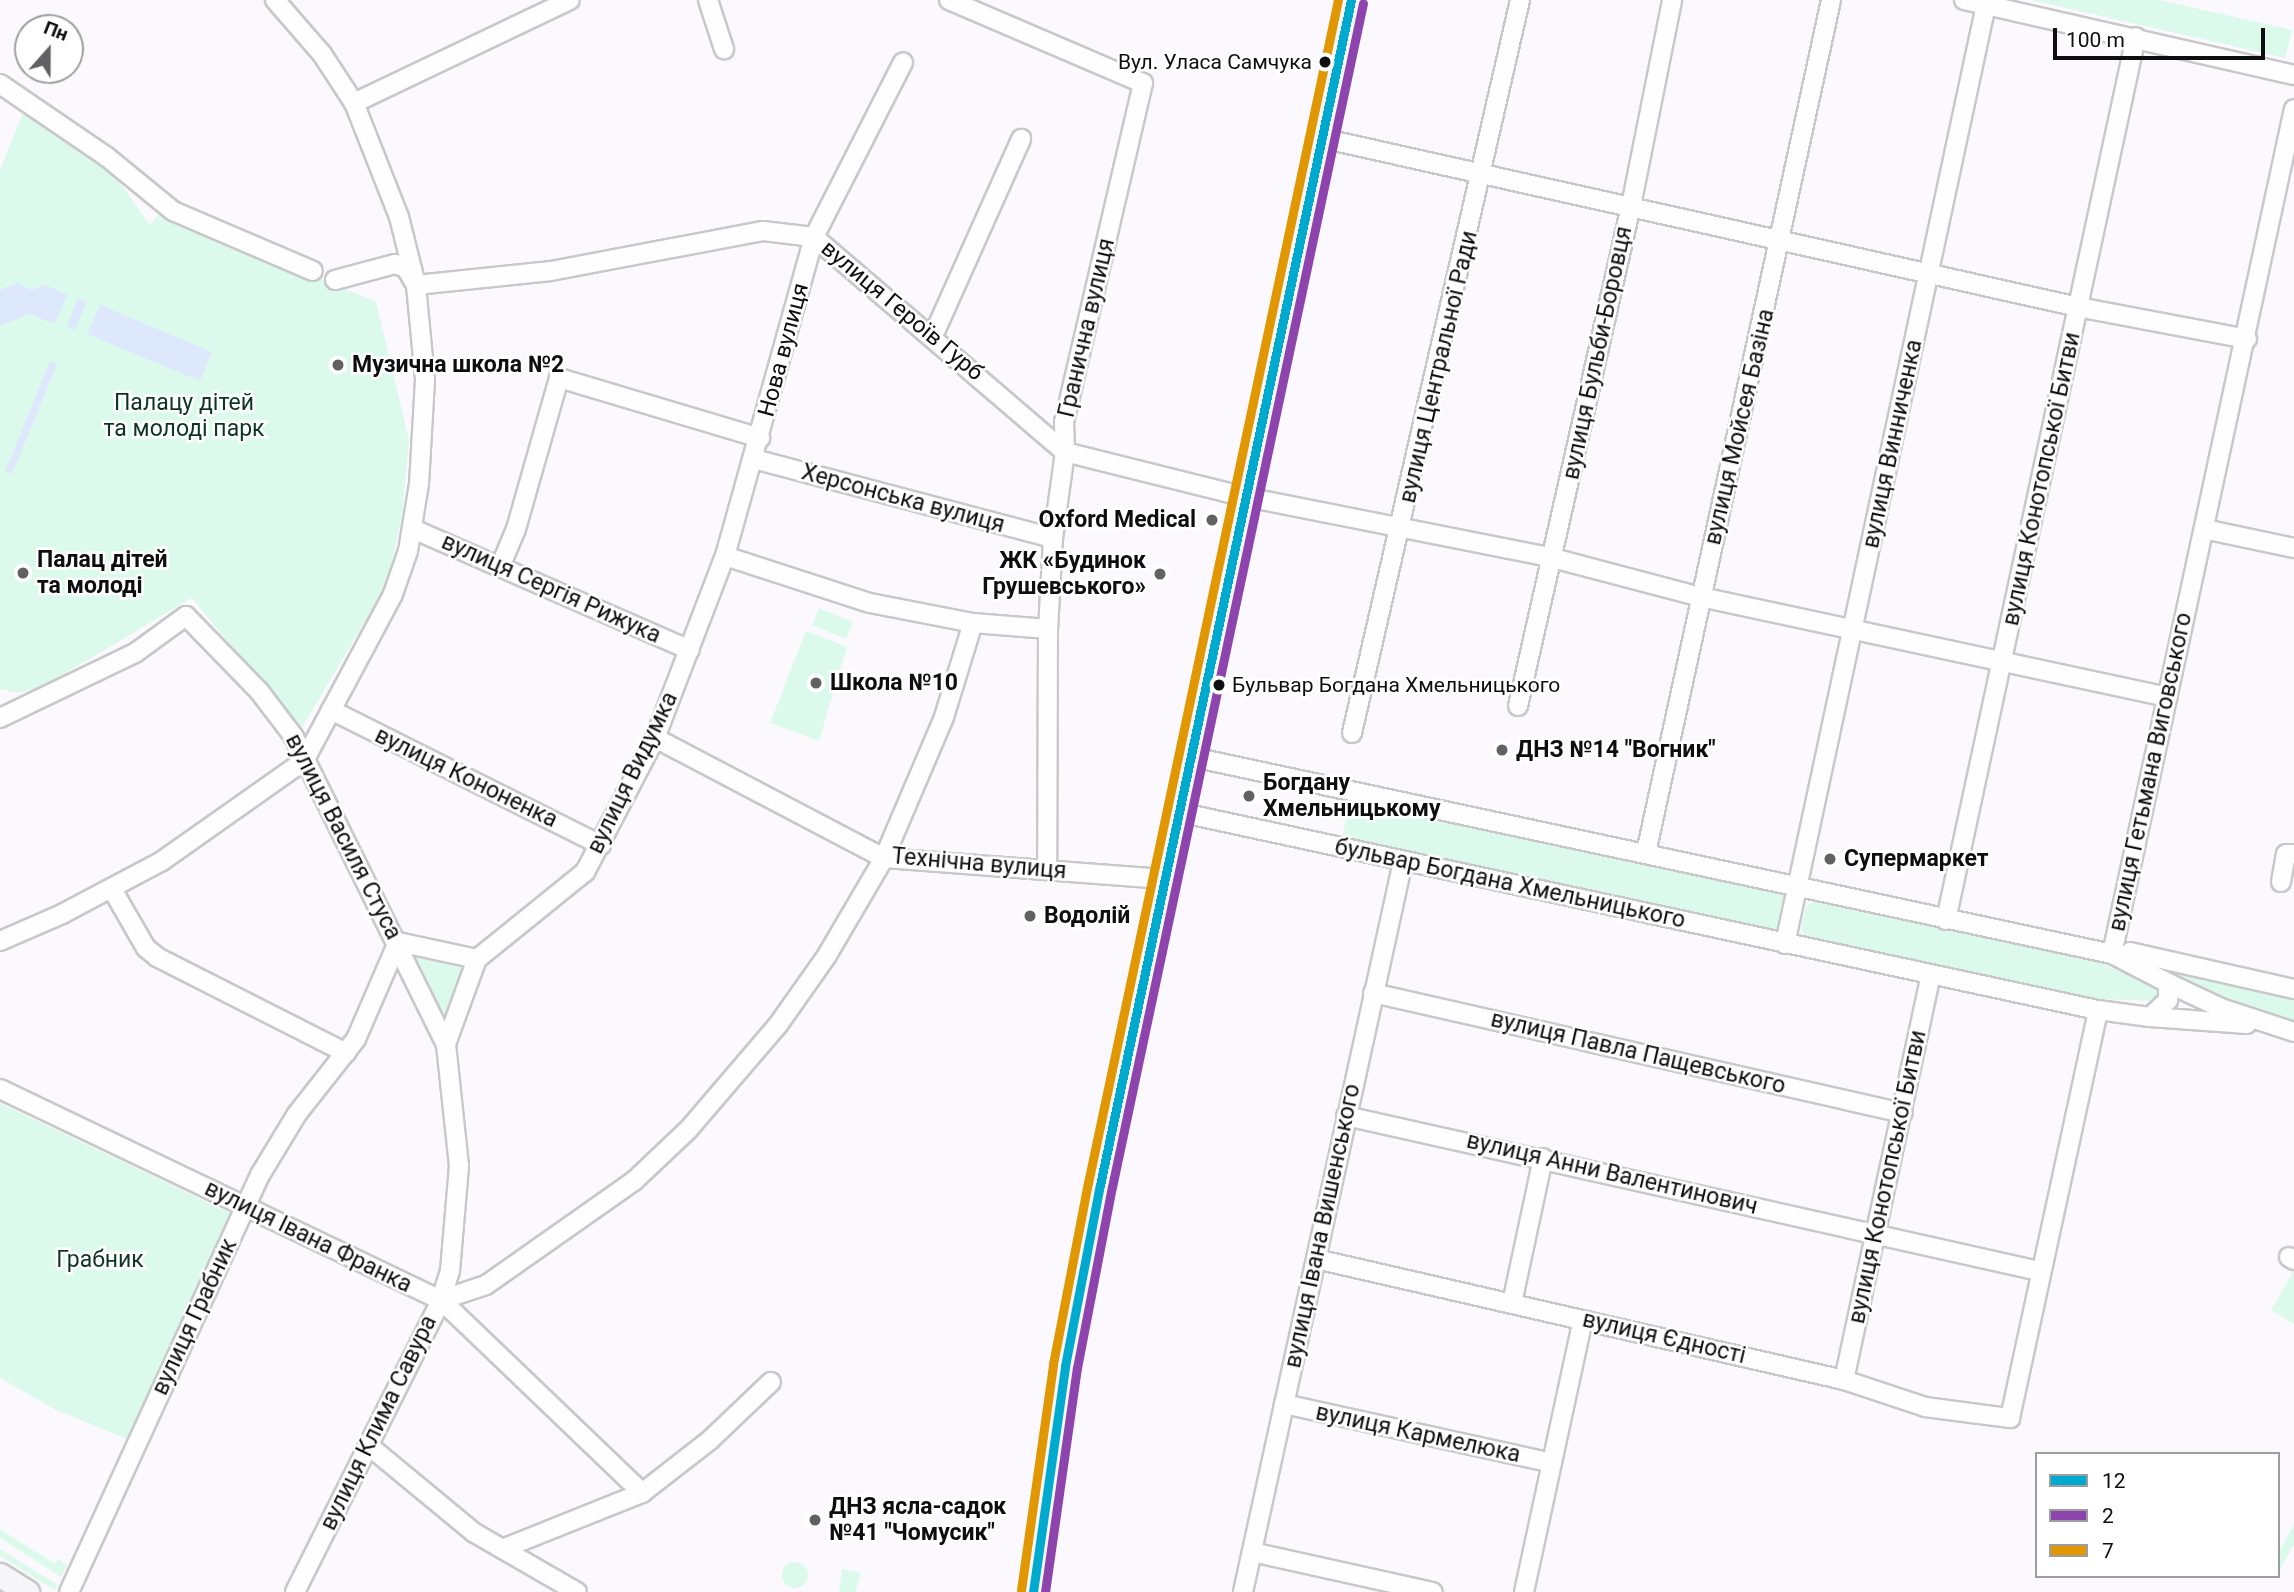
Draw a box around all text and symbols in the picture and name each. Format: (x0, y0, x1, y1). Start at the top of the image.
north arrow (14, 14, 84, 84)
scale bar (2056, 14, 2268, 58)
text: Пн (41, 16, 71, 46)
text: 100 m (2066, 28, 2125, 52)
place label: Вул. Уласа Самчука (1118, 49, 1312, 75)
marker: Вул. Уласа Самчука (1318, 55, 1332, 69)
street label: вулиця Бульби-Боровця (1558, 224, 1638, 482)
street label: вулиця Центральної Ради (1394, 228, 1484, 506)
street label: вулиця Героїв Гурб (815, 235, 989, 387)
street label: Гранична вулиця (1053, 236, 1121, 420)
street label: Нова вулиця (753, 280, 815, 420)
street label: вулиця Мойсея Базіна (1699, 306, 1781, 548)
street label: вулиця Конотопської Битви (1997, 330, 2087, 628)
street label: вулиця Винниченка (1857, 337, 1929, 551)
place label: Музична школа №2 (352, 351, 564, 379)
marker: Музична школа №2 (330, 357, 346, 373)
park label: Палацу дітей та молоді парк (103, 389, 265, 443)
street label: Херсонська вулиця (798, 459, 1008, 539)
place label: Oxford Medical (1038, 506, 1196, 534)
marker: Oxford Medical (1202, 510, 1222, 530)
street label: вулиця Сергія Рижука (437, 528, 665, 650)
place label: Палац дітей та молоді (37, 546, 168, 600)
place label: ЖК «Будинок Грушевського» (982, 547, 1146, 601)
marker: Палац дітей та молоді (15, 565, 31, 581)
marker: ЖК «Будинок Грушевського» (1152, 566, 1168, 582)
street label: вулиця Гетьмана Виговського (2104, 610, 2198, 934)
place label: Школа №10 (830, 669, 958, 697)
place label: Бульвар Богдана Хмельницького (1232, 672, 1560, 698)
marker: Школа №10 (808, 675, 824, 691)
marker: Бульвар Богдана Хмельницького (1212, 678, 1226, 692)
street label: вулиця Видумка (582, 688, 684, 858)
street label: вулиця Кононенка (370, 722, 562, 834)
street label: вулиця Василя Стуса (279, 729, 407, 945)
place label: ДНЗ №14 "Вогник" (1516, 736, 1716, 764)
marker: ДНЗ №14 "Вогник" (1494, 742, 1510, 758)
place label: Богдану Хмельницькому (1263, 769, 1441, 823)
marker: Богдану Хмельницькому (1241, 788, 1257, 804)
street label: бульвар Богдана Хмельницького (1332, 833, 1688, 935)
street label: Технічна вулиця (890, 843, 1068, 885)
place label: Супермаркет (1844, 845, 1989, 873)
marker: Супермаркет (1822, 851, 1838, 867)
place label: Водолій (1044, 902, 1130, 930)
marker: Водолій (1022, 908, 1038, 924)
street label: вулиця Павла Пащевського (1488, 1006, 1788, 1100)
street label: вулиця Конотопської Битви (1843, 1028, 1933, 1326)
street label: вулиця Івана Вишенського (1279, 1082, 1367, 1370)
street label: вулиця Анни Валентинович (1464, 1127, 1760, 1221)
street label: вулиця Івана Франка (200, 1175, 416, 1299)
street label: вулиця Грабник (147, 1234, 243, 1400)
park label: Грабник (56, 1246, 144, 1274)
street label: вулиця Єдності (1580, 1306, 1748, 1370)
street label: вулиця Клима Савура (315, 1311, 443, 1535)
street label: вулиця Кармелюка (1313, 1399, 1523, 1469)
legend (2035, 1452, 2280, 1578)
text: 12 (2102, 1469, 2126, 1493)
place label: ДНЗ ясла-садок №41 "Чомусик" (829, 1493, 1006, 1547)
text: 2 (2102, 1504, 2114, 1528)
marker: ДНЗ ясла-садок №41 "Чомусик" (807, 1512, 823, 1528)
text: 7 (2102, 1539, 2114, 1563)

